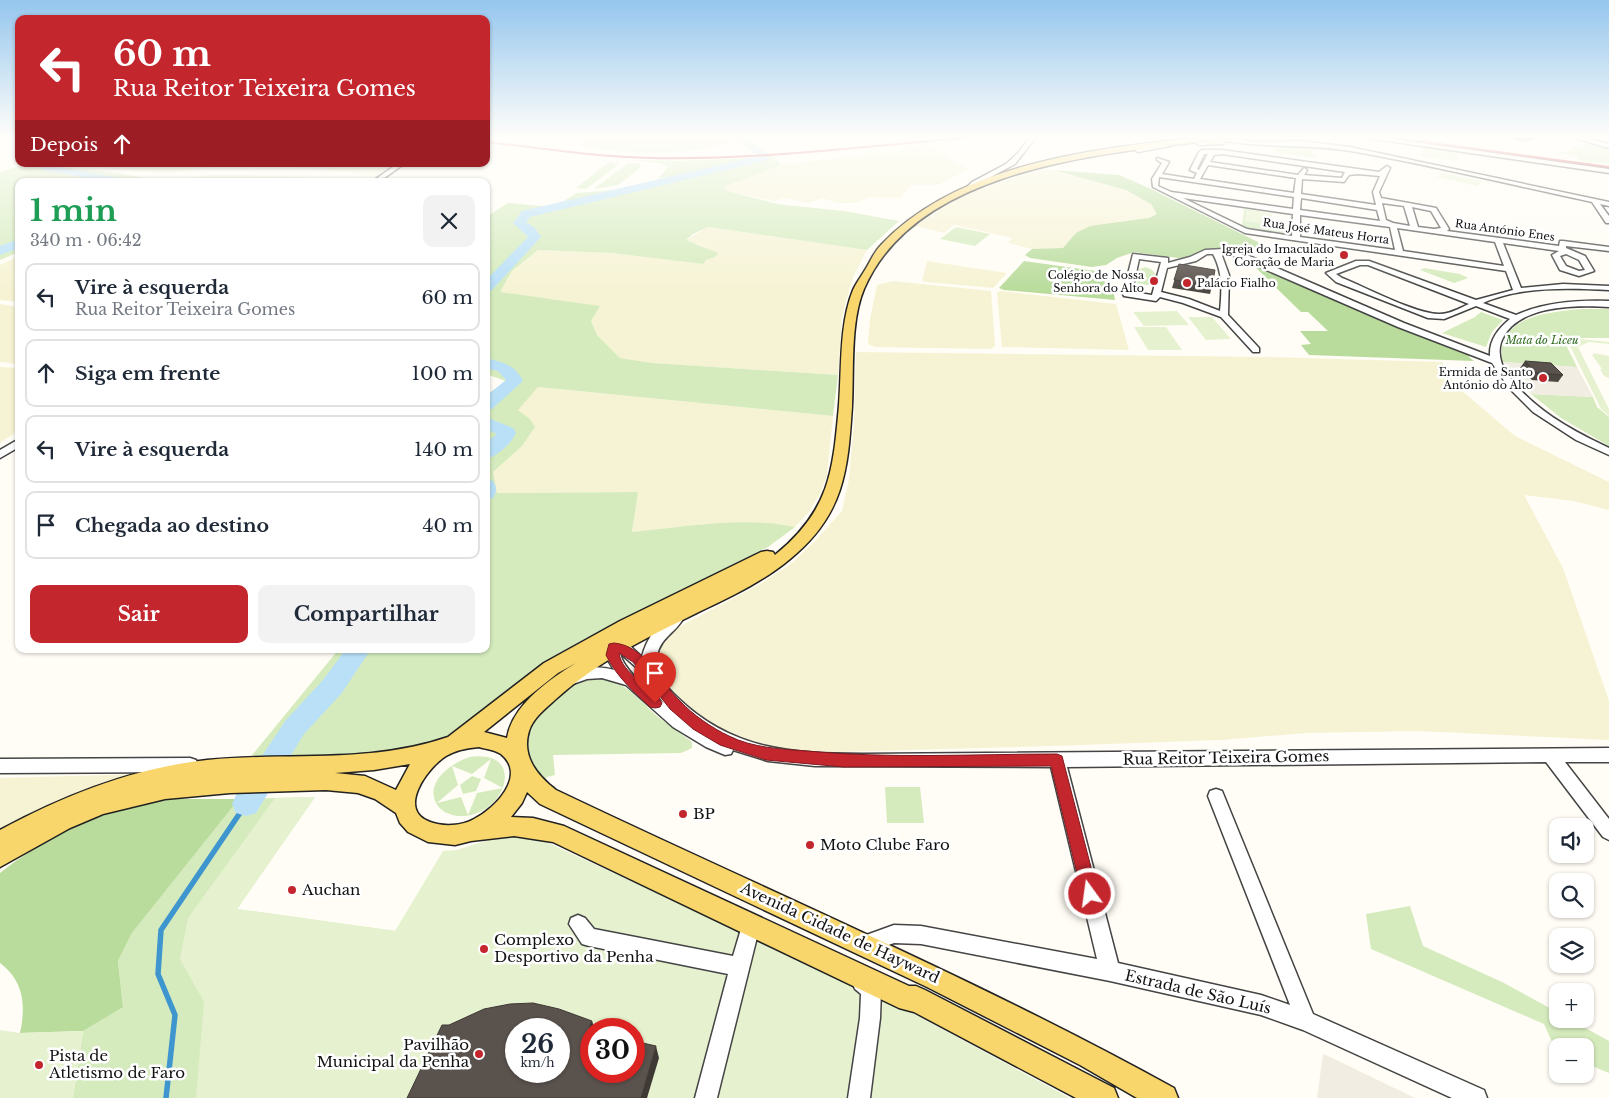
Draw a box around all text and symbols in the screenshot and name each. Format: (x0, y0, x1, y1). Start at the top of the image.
text: 60 m (113, 32, 211, 75)
icon: left (30, 35, 95, 100)
text: Rua Reitor Teixeira Gomes (113, 75, 416, 102)
icon: ahead (108, 130, 136, 158)
text: Depois (30, 133, 98, 156)
text: 1 min (30, 192, 117, 229)
button: close (423, 195, 475, 247)
street label: Rua José Mateus Horta (1262, 215, 1391, 247)
street label: Rua António Enes (1454, 216, 1556, 244)
text: 340 m · 06:42 (30, 230, 142, 250)
place label: Igreja do Imaculado Coração de Maria (1221, 242, 1335, 269)
marker: Igreja do Imaculado Coração de Maria (1338, 249, 1350, 261)
place label: Colégio de Nossa Senhora do Alto (1048, 268, 1145, 295)
marker: Colégio de Nossa Senhora do Alto (1148, 275, 1160, 287)
text: Vire à esquerda (75, 276, 229, 299)
place label: Palácio Fialho (1197, 276, 1276, 290)
marker: Palácio Fialho (1181, 277, 1193, 289)
icon: left (32, 283, 60, 311)
text: 60 m (421, 286, 473, 309)
text: Rua Reitor Teixeira Gomes (75, 299, 295, 319)
park label: Mata do Liceu (1504, 333, 1579, 347)
icon: ahead (32, 359, 60, 387)
text: Siga em frente (75, 362, 220, 385)
text: 100 m (412, 362, 473, 385)
place label: Ermida de Santo António do Alto (1439, 365, 1533, 392)
marker: Ermida de Santo António do Alto (1537, 372, 1549, 384)
icon: left (32, 435, 60, 463)
text: Vire à esquerda (75, 438, 229, 461)
text: 140 m (414, 438, 473, 461)
icon: arrive (32, 511, 60, 539)
text: Chegada ao destino (75, 514, 269, 537)
text: 40 m (422, 514, 473, 537)
button: Sair (30, 585, 248, 643)
button: Compartilhar (258, 585, 475, 643)
pin (634, 652, 676, 703)
icon: arrive (641, 659, 669, 687)
street label: Rua Reitor Teixeira Gomes (1123, 746, 1330, 769)
place label: BP (693, 804, 715, 823)
marker: BP (677, 808, 689, 820)
map controls (1549, 818, 1594, 1083)
button: sound (1549, 818, 1594, 863)
place label: Moto Clube Faro (820, 835, 950, 854)
marker: Moto Clube Faro (804, 839, 816, 851)
position arrow (1063, 867, 1115, 919)
button: search (1549, 873, 1594, 918)
street label: Avenida Cidade de Hayward (737, 878, 943, 987)
place label: Auchan (301, 880, 360, 899)
marker: Auchan (286, 884, 298, 896)
button: layers (1549, 928, 1594, 973)
place label: Complexo Desportivo da Penha (494, 930, 654, 966)
marker: Complexo Desportivo da Penha (478, 943, 490, 955)
street label: Estrada de São Luís (1123, 965, 1273, 1018)
button: + (1549, 983, 1594, 1028)
speed limit sign: 30 (580, 1018, 645, 1083)
text: 26 (521, 1029, 554, 1060)
place label: Pavilhão Municipal da Penha (317, 1035, 470, 1071)
button: − (1549, 1038, 1594, 1083)
place label: Pista de Atletismo de Faro (48, 1046, 185, 1082)
marker: Pavilhão Municipal da Penha (473, 1048, 485, 1060)
text: km/h (520, 1055, 555, 1070)
marker: Pista de Atletismo de Faro (33, 1059, 45, 1071)

